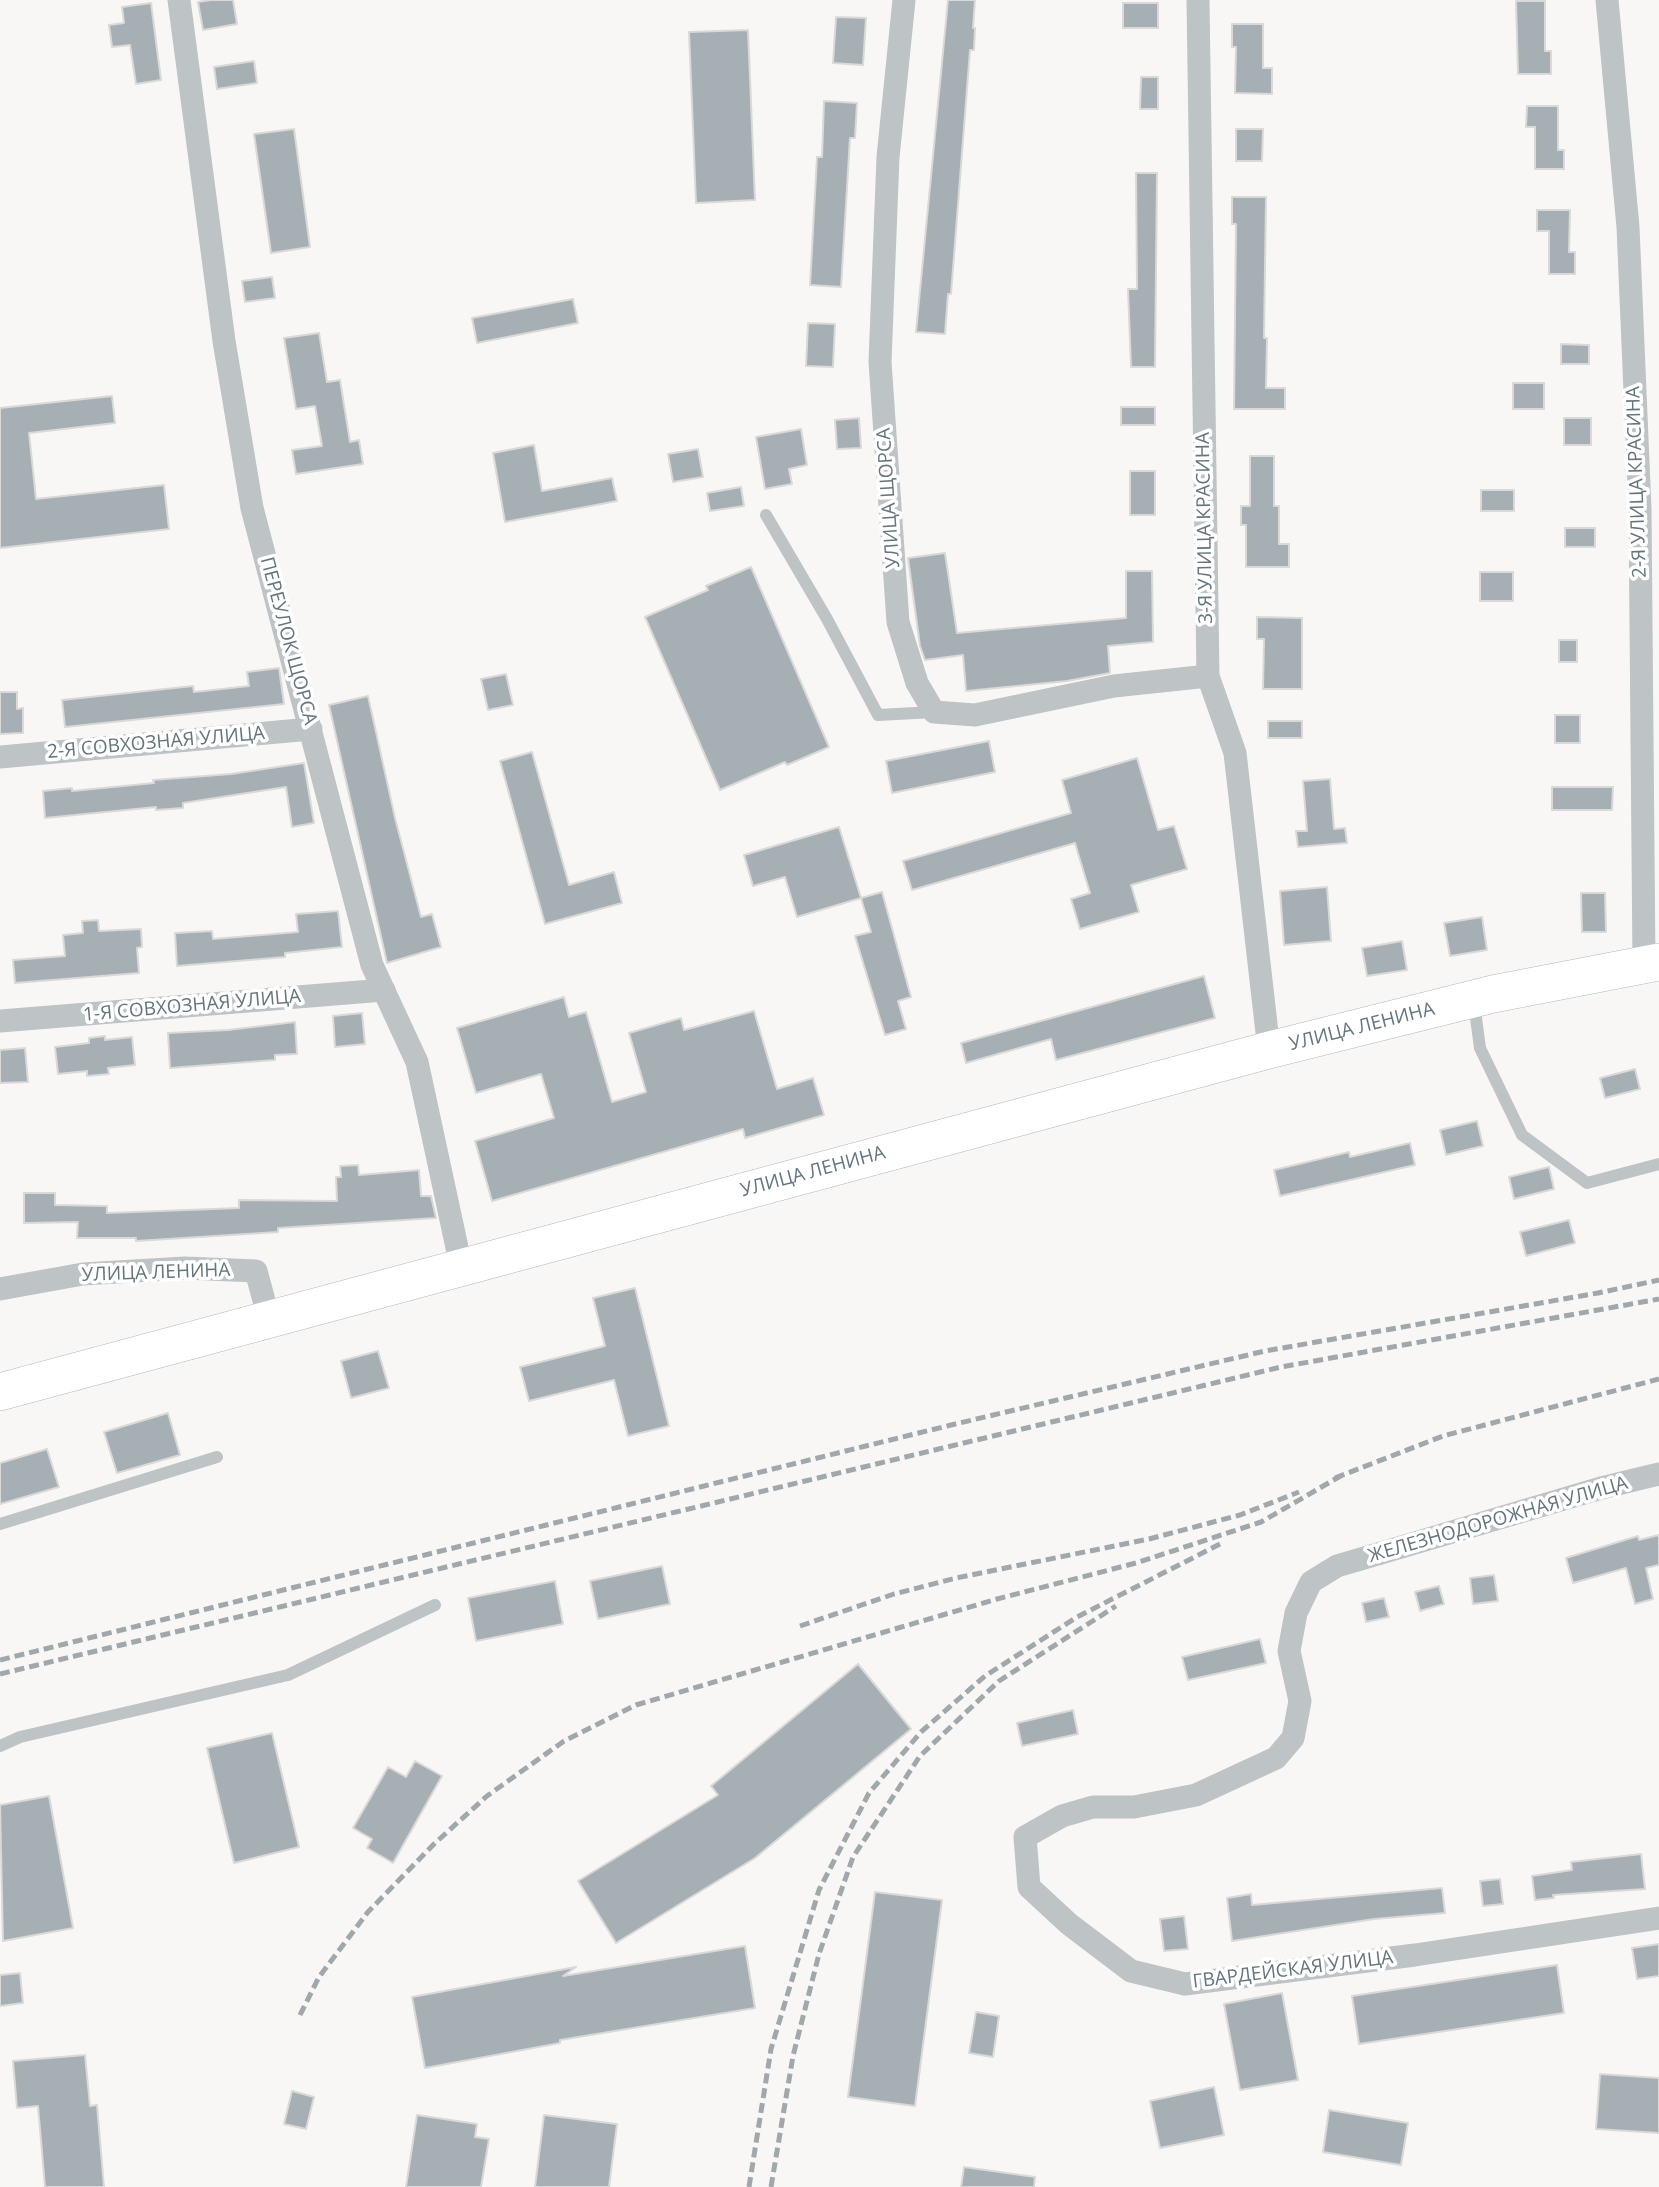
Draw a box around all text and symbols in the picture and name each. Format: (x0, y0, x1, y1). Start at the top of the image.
street label: 2-Я УЛИЦА КРАСИНА (1622, 386, 1652, 578)
street label: УЛИЦА ЩОРСА (873, 427, 905, 569)
street label: 3-Я УЛИЦА КРАСИНА (1192, 432, 1218, 624)
street label: ПЕРЕУЛОК ЩОРСА (255, 555, 321, 727)
street label: 2-Я СОВХОЗНАЯ УЛИЦА (46, 722, 266, 764)
street label: 1-Я СОВХОЗНАЯ УЛИЦА (82, 985, 302, 1027)
street label: УЛИЦА ЛЕНИНА (1287, 998, 1437, 1056)
street label: УЛИЦА ЛЕНИНА (738, 1142, 888, 1202)
street label: УЛИЦА ЛЕНИНА (81, 1259, 231, 1287)
street label: ЖЕЛЕЗНОДОРОЖНАЯ УЛИЦА (1366, 1472, 1630, 1568)
street label: ГВАРДЕЙСКАЯ УЛИЦА (1192, 1946, 1394, 1994)

